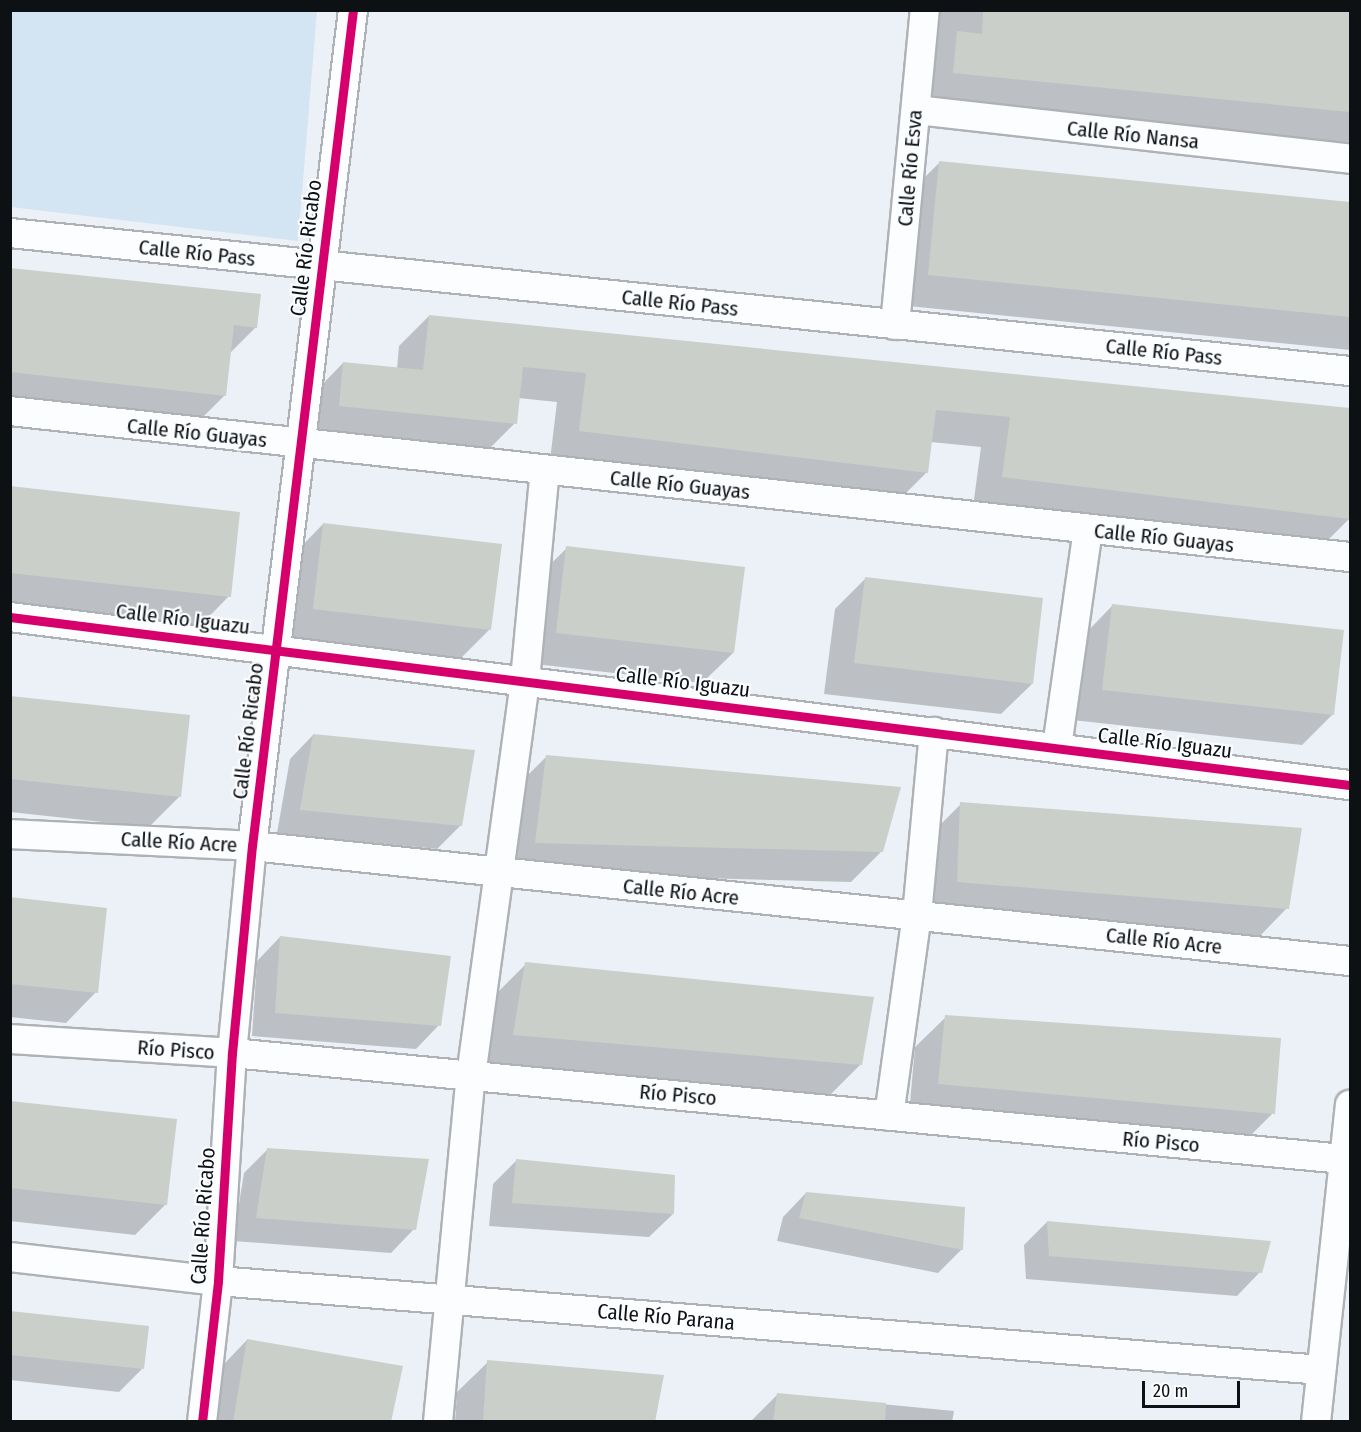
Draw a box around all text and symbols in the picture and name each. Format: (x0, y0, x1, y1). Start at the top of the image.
street label: Calle Río Esva (892, 108, 928, 228)
street label: Calle Río Nansa (1066, 116, 1200, 154)
street label: Calle Río Ricabo (285, 178, 327, 318)
street label: Calle Río Pass (137, 234, 257, 272)
street label: Calle Río Pass (620, 284, 740, 322)
street label: Calle Río Pass (1104, 333, 1224, 371)
street label: Calle Río Guayas (126, 413, 268, 453)
street label: Calle Río Guayas (609, 465, 751, 505)
street label: Calle Río Guayas (1093, 518, 1235, 558)
street label: Calle Río Iguazu (114, 598, 252, 640)
street label: Calle Río Ricabo (227, 661, 269, 801)
street label: Calle Río Iguazu (614, 661, 752, 703)
street label: Calle Río Iguazu (1096, 722, 1234, 764)
street label: Calle Río Acre (120, 826, 238, 858)
street label: Calle Río Acre (622, 873, 740, 911)
street label: Calle Río Acre (1105, 922, 1223, 960)
street label: Río Pisco (136, 1035, 216, 1065)
street label: Río Pisco (638, 1079, 718, 1111)
street label: Río Pisco (1121, 1126, 1201, 1158)
street label: Calle Río Ricabo (186, 1147, 220, 1285)
street label: Calle Río Parana (596, 1298, 736, 1336)
scale bar (1145, 1369, 1242, 1407)
text: 20 m (1153, 1380, 1188, 1402)

